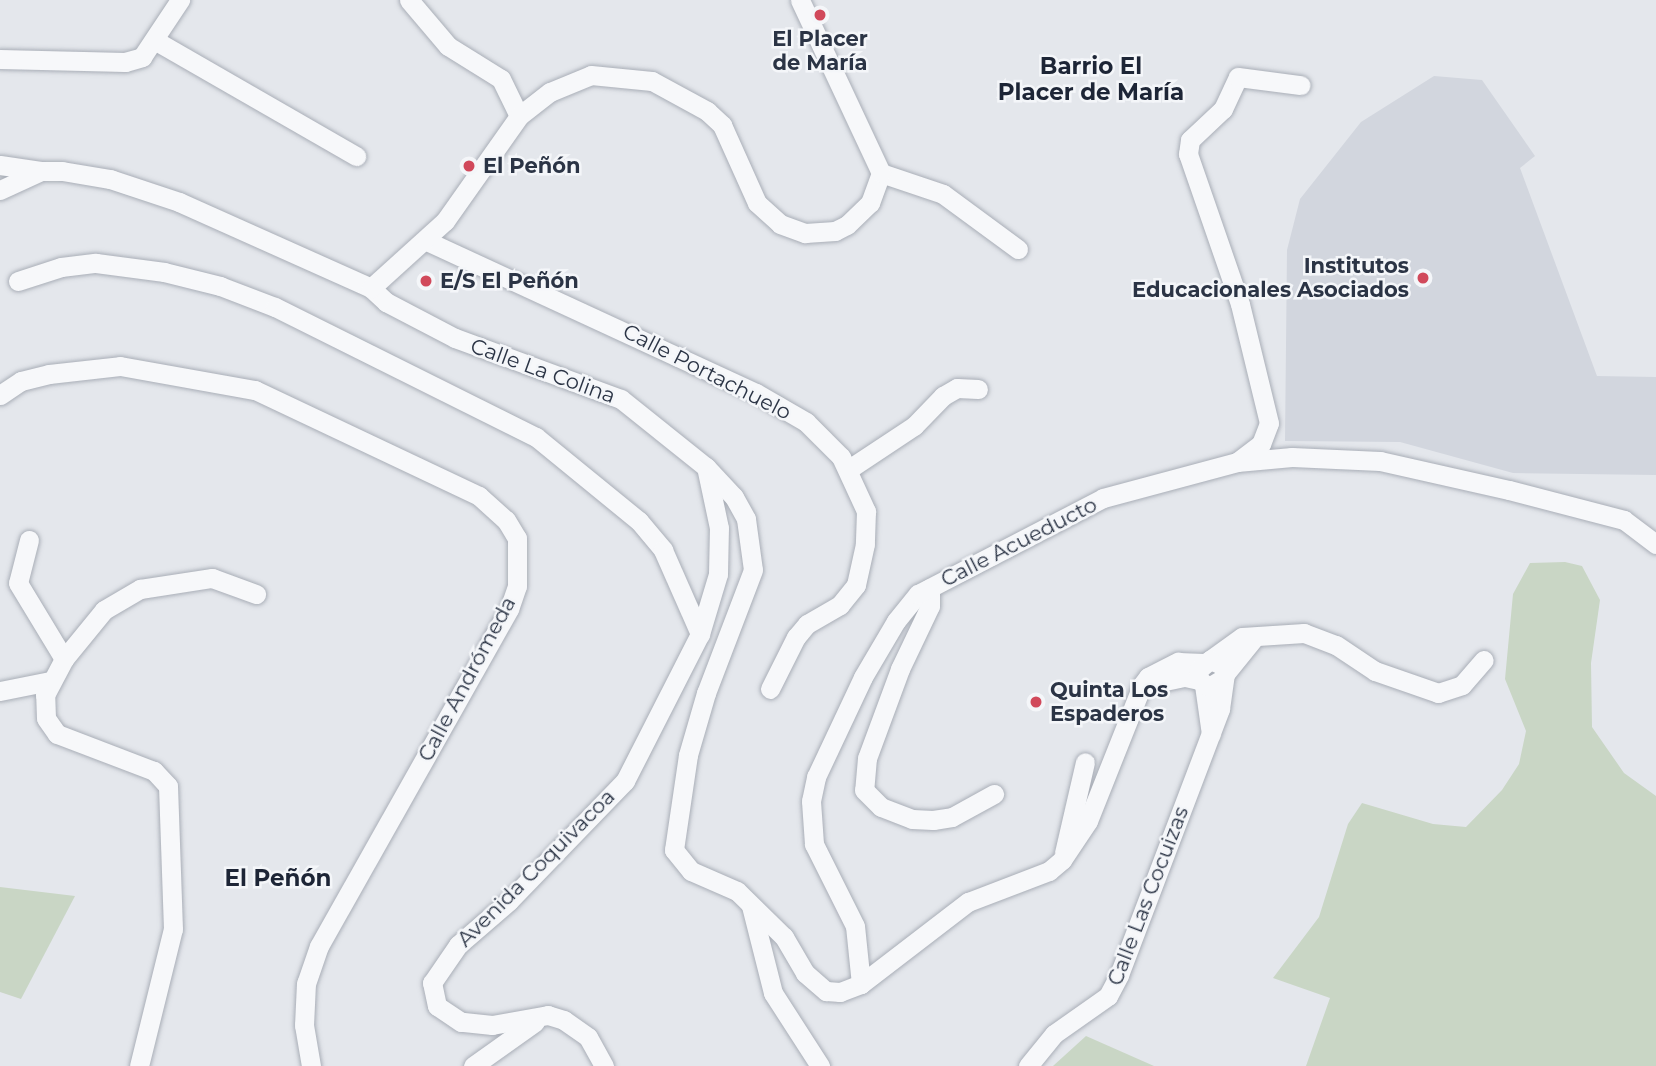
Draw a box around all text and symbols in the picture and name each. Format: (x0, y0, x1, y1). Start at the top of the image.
marker: El Placer de María (812, 7, 828, 23)
place label: El Placer de María (772, 26, 868, 76)
district label: Barrio El Placer de María (998, 52, 1184, 106)
place label: El Peñón (483, 153, 581, 179)
marker: El Peñón (461, 158, 477, 174)
place label: Institutos Educacionales Asociados (1132, 253, 1409, 303)
place label: E/S El Peñón (440, 268, 579, 294)
marker: Institutos Educacionales Asociados (1415, 270, 1431, 286)
marker: E/S El Peñón (418, 273, 434, 289)
street label: Calle Portachuelo (619, 319, 795, 425)
street label: Calle La Colina (467, 333, 619, 409)
street label: Calle Acueducto (937, 492, 1101, 592)
street label: Calle Andrómeda (413, 592, 521, 766)
place label: Quinta Los Espaderos (1050, 677, 1168, 727)
marker: Quinta Los Espaderos (1028, 694, 1044, 710)
street label: Avenida Coquivacoa (452, 784, 620, 952)
street label: Calle Las Cocuizas (1102, 803, 1194, 989)
district label: El Peñón (225, 864, 331, 892)

